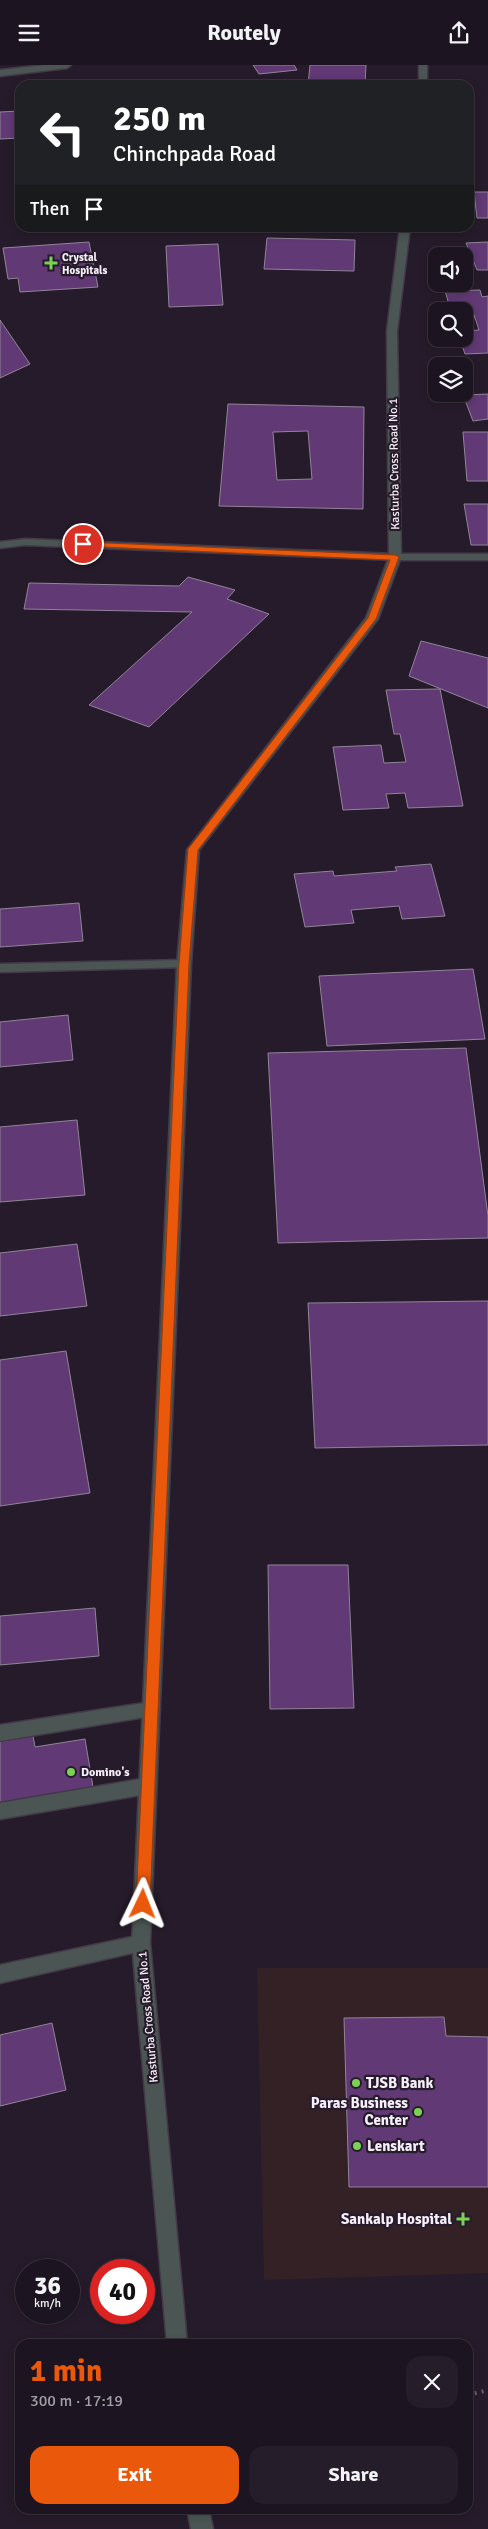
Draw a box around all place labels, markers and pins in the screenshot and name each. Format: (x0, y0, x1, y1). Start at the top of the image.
place label: Crystal Hospitals (62, 251, 108, 277)
marker: Crystal Hospitals (44, 256, 58, 270)
pin (62, 523, 104, 565)
place label: Domino's (81, 1765, 130, 1780)
marker: Domino's (65, 1766, 77, 1778)
place label: TJSB Bank (366, 2074, 434, 2092)
marker: TJSB Bank (350, 2077, 362, 2089)
place label: Paras Business Center (311, 2094, 408, 2129)
marker: Paras Business Center (412, 2106, 424, 2118)
place label: Lenskart (367, 2137, 425, 2155)
marker: Lenskart (351, 2140, 363, 2152)
place label: Sankalp Hospital (341, 2210, 452, 2228)
marker: Sankalp Hospital (456, 2212, 470, 2226)

